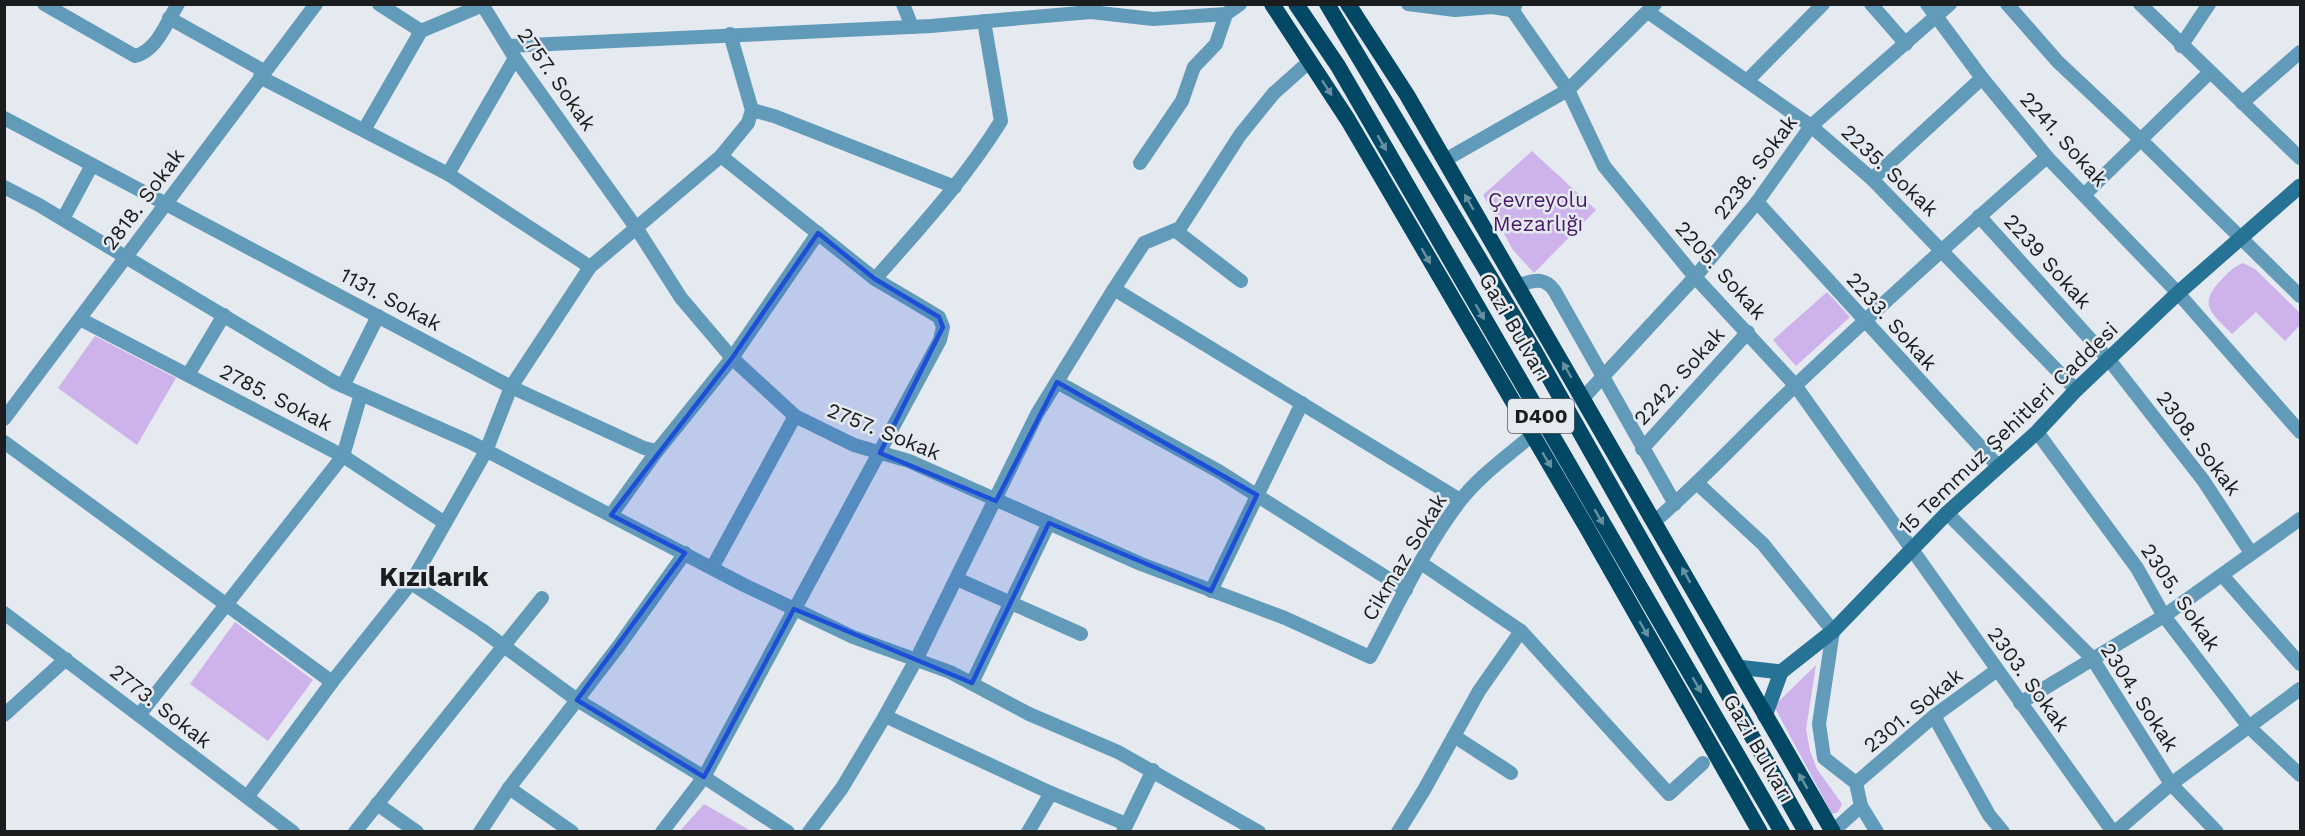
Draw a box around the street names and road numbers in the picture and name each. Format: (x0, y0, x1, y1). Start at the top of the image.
street label: 2757. Sokak (512, 23, 602, 135)
street label: 2241. Sokak (2015, 86, 2113, 192)
street label: 2238. Sokak (1708, 110, 1802, 224)
street label: 2235. Sokak (1836, 119, 1944, 221)
street label: 2818. Sokak (97, 143, 189, 255)
street label: 2239 Sokak (1999, 209, 2097, 313)
street label: 2205. Sokak (1670, 216, 1772, 325)
street label: 1131. Sokak (336, 262, 446, 336)
street label: 2233. Sokak (1841, 267, 1943, 375)
street label: Gazi Bulvarı (1474, 269, 1556, 385)
street label: 15 Temmuz Şehitleri Caddesi (1893, 317, 2123, 539)
street label: 2242. Sokak (1628, 322, 1730, 430)
street label: 2785. Sokak (216, 358, 336, 436)
street label: 2308. Sokak (2151, 386, 2247, 500)
street label: 2757. Sokak (824, 397, 944, 465)
road number: D400 (1508, 399, 1574, 433)
street label: Cikmaz Sokak (1356, 489, 1452, 625)
street label: 2305. Sokak (2136, 539, 2226, 655)
street label: 2303. Sokak (1983, 622, 2076, 736)
street label: 2304. Sokak (2096, 638, 2184, 756)
street label: 2773. Sokak (105, 659, 217, 753)
street label: 2301. Sokak (1858, 662, 1968, 757)
street label: Gazi Bulvarı (1718, 690, 1800, 806)

